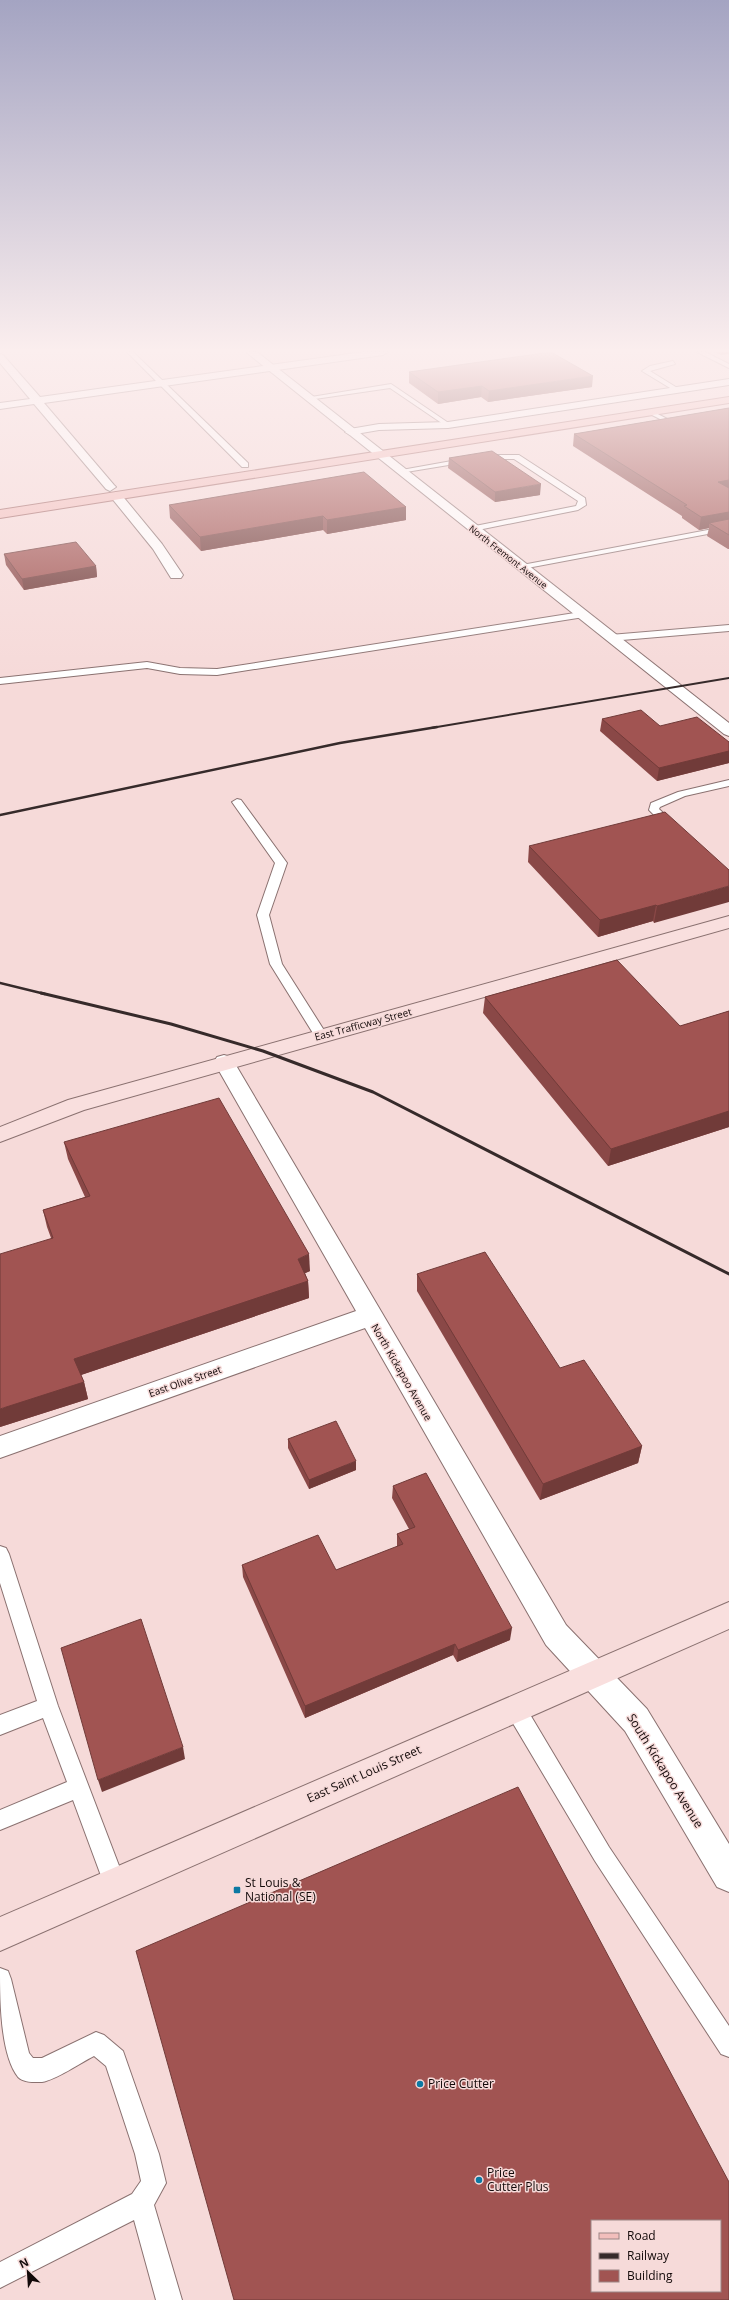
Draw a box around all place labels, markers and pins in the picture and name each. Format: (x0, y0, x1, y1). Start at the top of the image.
place label: St Louis & National (SE) (245, 1874, 316, 1905)
marker: St Louis & National (SE) (232, 1885, 242, 1895)
place label: Price Cutter (428, 2075, 494, 2092)
marker: Price Cutter (415, 2079, 425, 2089)
place label: Price Cutter Plus (487, 2164, 549, 2195)
marker: Price Cutter Plus (474, 2175, 484, 2185)

